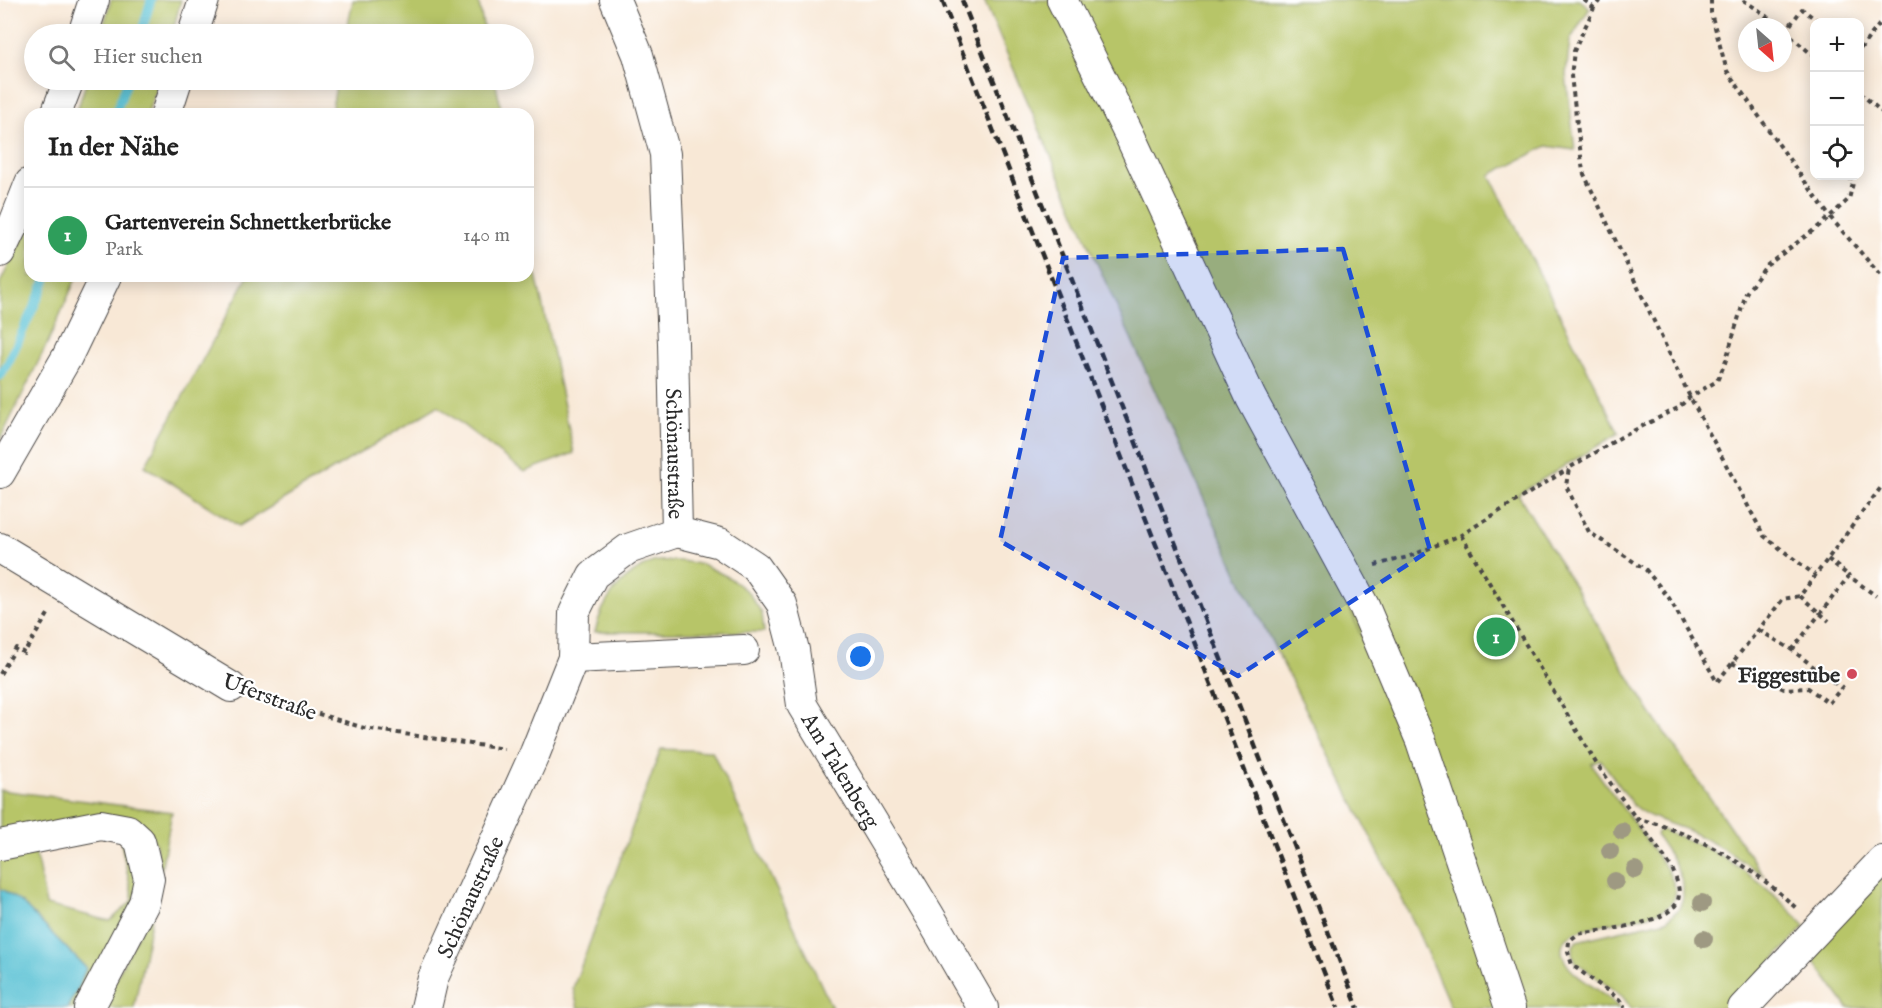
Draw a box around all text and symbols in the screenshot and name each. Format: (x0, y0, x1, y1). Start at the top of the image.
north arrow (1738, 18, 1792, 72)
map controls (1810, 18, 1864, 180)
button: + (1810, 18, 1864, 72)
search box (24, 24, 534, 90)
icon: search (45, 41, 78, 74)
text: Hier suchen (93, 43, 203, 71)
button: − (1810, 72, 1864, 126)
button: locate (1810, 126, 1864, 180)
text: In der Nähe (48, 131, 179, 164)
text: Gartenverein Schnettkerbrücke (105, 209, 391, 237)
text: 1 (64, 223, 71, 248)
text: 140 m (463, 223, 510, 248)
text: Park (105, 237, 143, 262)
street label: Schönaustraße (658, 388, 689, 519)
pin: 1 (1476, 614, 1516, 660)
your location (846, 642, 875, 671)
place label: Figgestube (1738, 662, 1840, 690)
marker: Figgestube (1845, 667, 1859, 681)
street label: Uferstraße (218, 668, 320, 728)
street label: Am Talenberg (793, 707, 886, 835)
street label: Schönaustraße (432, 832, 511, 963)

